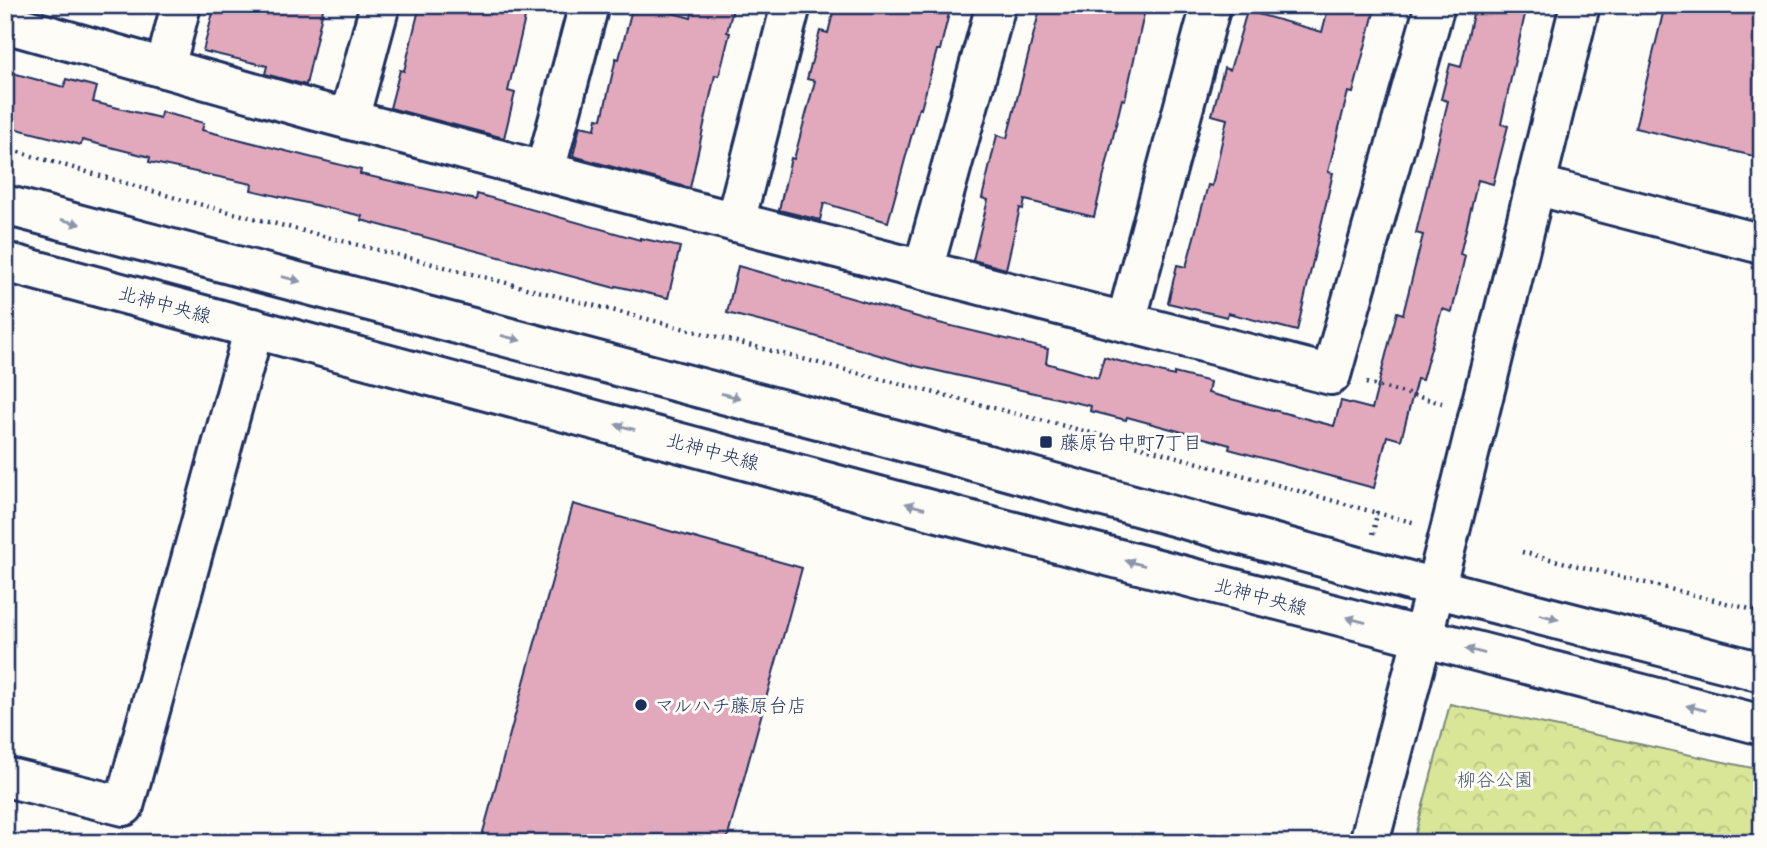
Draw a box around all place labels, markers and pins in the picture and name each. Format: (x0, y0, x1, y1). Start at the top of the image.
place label: 藤原台中町7丁目 (1060, 430, 1202, 454)
marker: 藤原台中町7丁目 (1038, 434, 1054, 450)
place label: マルハチ藤原台店 (655, 693, 807, 717)
marker: マルハチ藤原台店 (633, 697, 649, 713)

